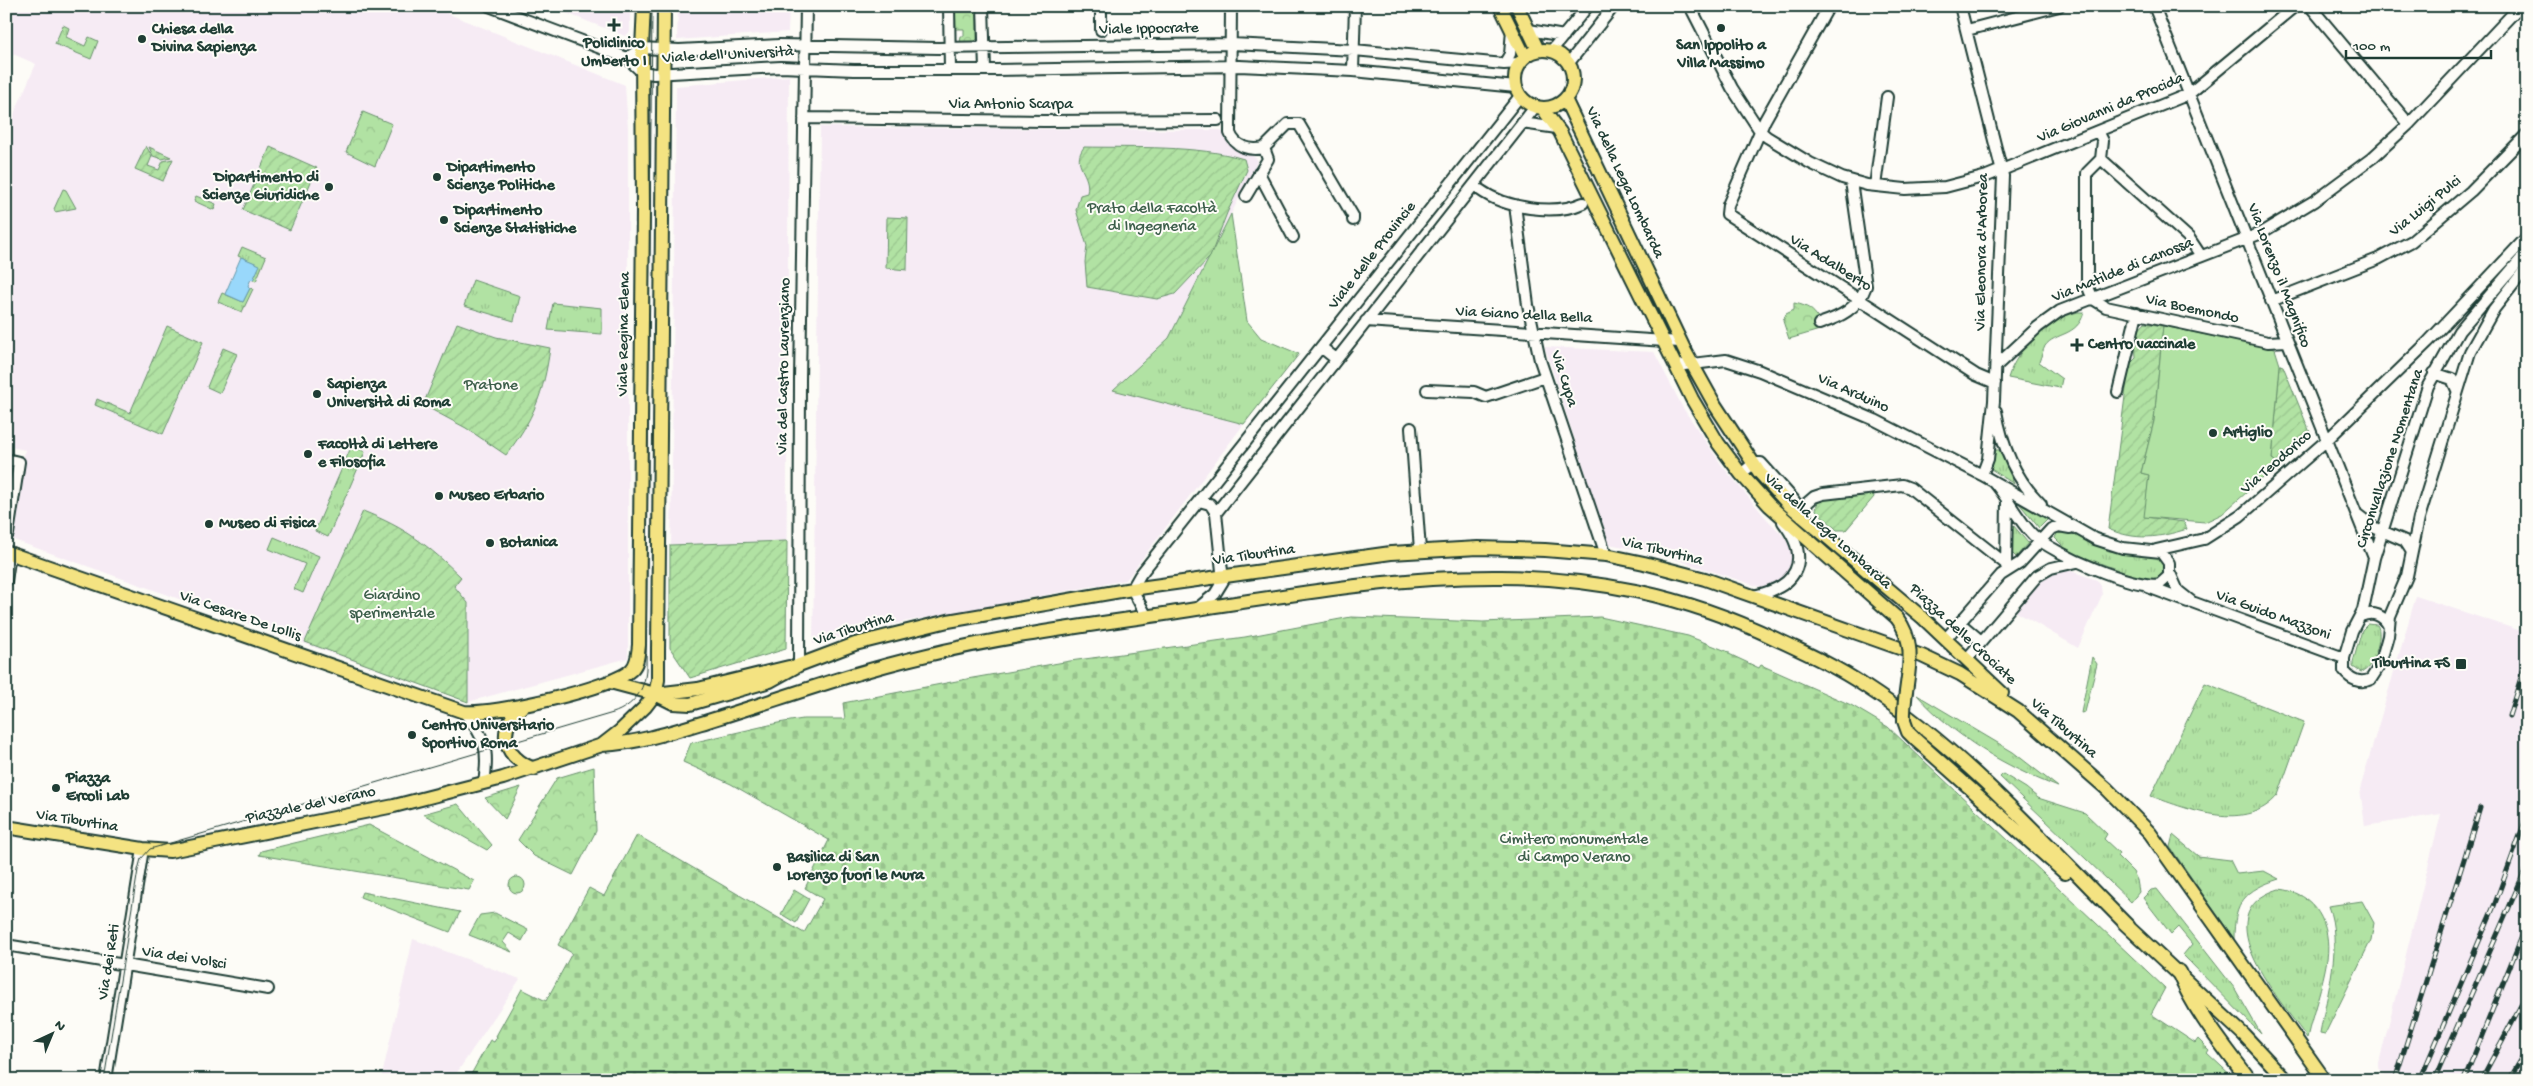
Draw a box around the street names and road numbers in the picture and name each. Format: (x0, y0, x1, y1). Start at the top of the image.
street label: Viale Ippocrate (1098, 20, 1200, 40)
street label: Viale dell'Università (661, 43, 795, 69)
street label: Via Giovanni da Procida (2034, 69, 2188, 149)
street label: Via Antonio Scarpa (948, 96, 1074, 115)
street label: Via della Lega Lombarda (1580, 103, 1668, 263)
street label: Via Eleonora d'Arborea (1972, 172, 1994, 332)
street label: Via Luigi Pulci (2385, 172, 2466, 242)
street label: Viale delle Provincie (1324, 198, 1421, 315)
street label: Via Lorenzo il Magnifico (2241, 200, 2314, 351)
street label: Via Adalberto (1784, 231, 1875, 297)
street label: Via Matilde di Canossa (2049, 234, 2197, 308)
street label: Viale Regina Elena (614, 270, 636, 397)
street label: Via del Castro Laurenziano (774, 277, 796, 456)
street label: Via Boemondo (2143, 291, 2240, 329)
street label: Via Giano della Bella (1454, 303, 1594, 329)
street label: Via Cupa (1545, 348, 1581, 411)
street label: Circonvallazione Nomentana (2353, 366, 2429, 551)
street label: Via Arduino (1813, 369, 1892, 418)
street label: Via Teodorico (2237, 427, 2317, 500)
street label: Via della Lega Lombarda (1759, 469, 1896, 595)
street label: Via Tiburtina (1619, 533, 1706, 571)
street label: Via Tiburtina (1211, 541, 1297, 571)
street label: Piazza delle Crociate (1904, 580, 2020, 690)
street label: Via Guido Mazzoni (2212, 586, 2333, 646)
street label: Via Cesare De Lollis (176, 587, 304, 647)
street label: Via Tiburtina (811, 608, 897, 651)
street label: Via Tiburtina (2025, 694, 2101, 764)
street label: Piazzale del Verano (243, 783, 378, 829)
street label: Via Tiburtina (34, 806, 120, 838)
street label: Via dei Reti (94, 923, 125, 1002)
street label: Via dei Volsci (139, 943, 228, 975)

